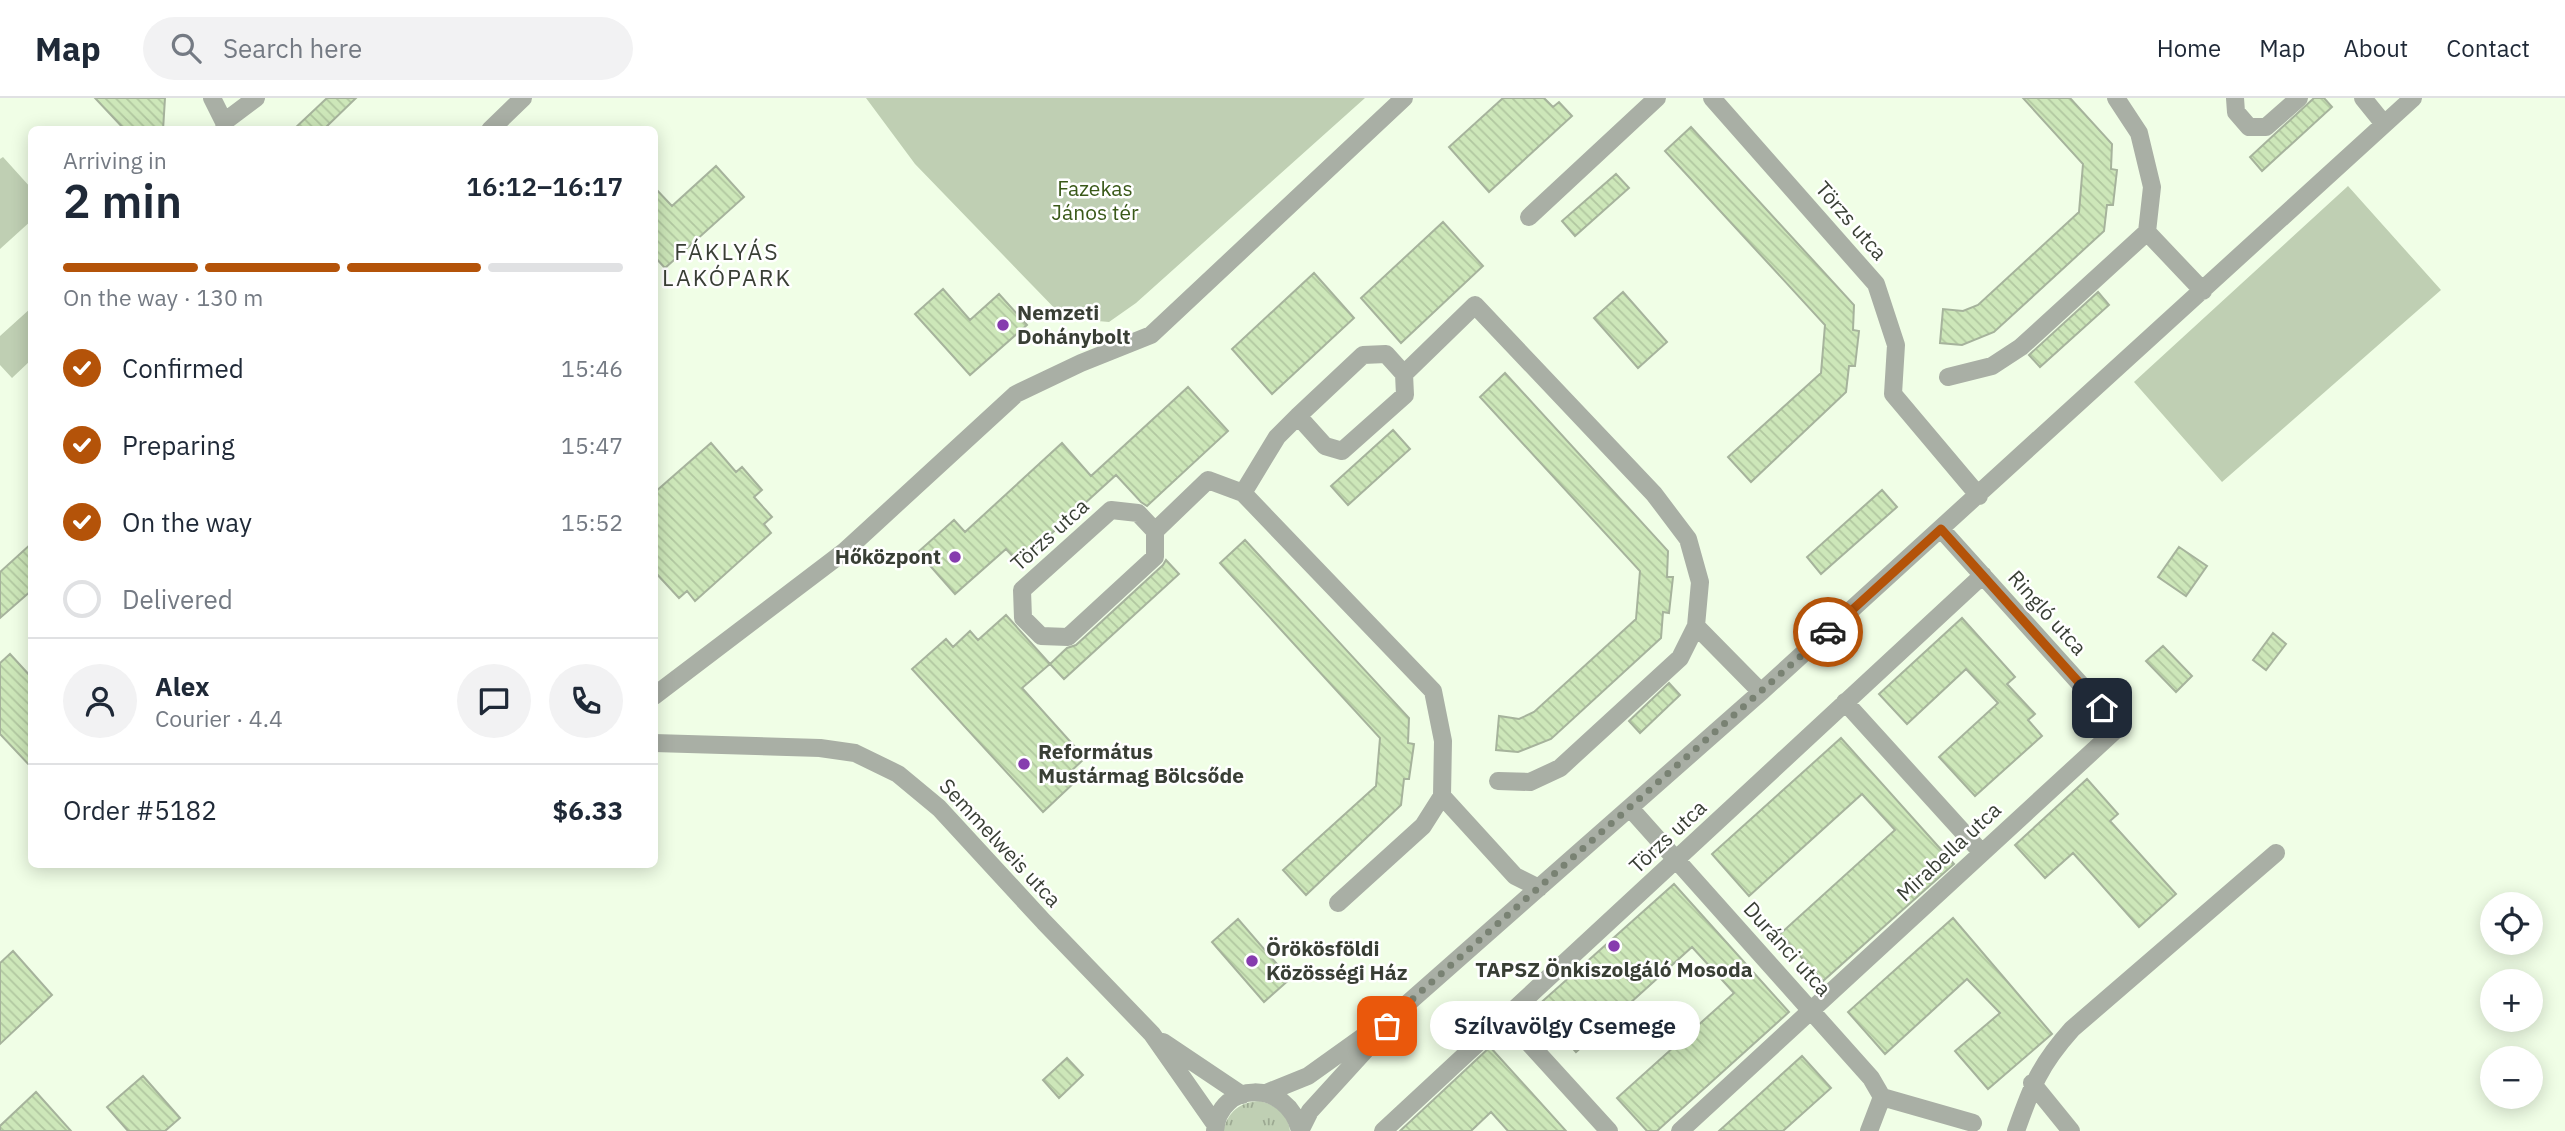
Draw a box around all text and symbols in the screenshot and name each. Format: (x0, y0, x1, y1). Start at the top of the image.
search box (143, 17, 633, 80)
text: Map (35, 27, 101, 70)
icon: search (167, 29, 205, 67)
text: Search here (223, 31, 362, 65)
text: Home (2157, 32, 2221, 64)
text: Map (2259, 32, 2305, 64)
text: About (2343, 32, 2408, 64)
text: Contact (2446, 32, 2530, 64)
text: Arriving in (63, 145, 167, 175)
text: 16:12–16:17 (466, 169, 623, 203)
text: 2 min (63, 171, 182, 231)
park label: Fazekas János tér (1051, 174, 1139, 226)
street label: Törzs utca (1810, 175, 1894, 266)
district label: FÁKLYÁS LAKÓPARK (662, 236, 792, 292)
text: On the way · 130 m (63, 282, 263, 312)
place label: Nemzeti Dohánybolt (1017, 298, 1130, 350)
marker: Nemzeti Dohánybolt (995, 317, 1011, 333)
icon: check (63, 349, 101, 387)
text: Confirmed (122, 351, 244, 385)
text: 15:46 (561, 353, 623, 383)
icon: check (63, 426, 101, 464)
text: Preparing (122, 428, 235, 462)
text: 15:47 (561, 430, 623, 460)
street label: Törzs utca (1004, 492, 1094, 577)
icon: check (63, 503, 101, 541)
text: On the way (122, 505, 252, 539)
text: 15:52 (561, 507, 623, 537)
place label: Hőközpont (835, 542, 941, 570)
marker: Hőközpont (947, 549, 963, 565)
street label: Ringló utca (2002, 564, 2093, 661)
text: Delivered (122, 582, 233, 616)
courier (1793, 597, 1863, 667)
icon: car (1809, 613, 1847, 651)
button: person (63, 664, 137, 738)
button: chat (457, 664, 531, 738)
button: phone (549, 664, 623, 738)
text: Alex (155, 669, 209, 703)
pin (2072, 678, 2132, 738)
icon: home (2083, 689, 2121, 727)
text: Courier · 4.4 (155, 703, 283, 733)
place label: Református Mustármag Bölcsőde (1038, 737, 1244, 789)
marker: Református Mustármag Bölcsőde (1016, 756, 1032, 772)
street label: Semmelweis utca (934, 772, 1068, 913)
text: Order #5182 (63, 793, 217, 827)
text: $6.33 (553, 793, 623, 827)
street label: Törzs utca (1623, 793, 1712, 879)
street label: Mirabella utca (1890, 796, 2007, 907)
map controls (2480, 892, 2543, 1109)
button: locate (2480, 892, 2543, 955)
street label: Duránci utca (1738, 895, 1838, 1002)
place label: Örökösföldi Közösségi Ház (1266, 934, 1408, 986)
marker: TAPSZ Önkiszolgáló Mosoda (1606, 938, 1622, 954)
marker: Örökösföldi Közösségi Ház (1244, 953, 1260, 969)
place label: TAPSZ Önkiszolgáló Mosoda (1475, 955, 1753, 983)
button: + (2480, 969, 2543, 1032)
pin (1357, 996, 1417, 1056)
callout: Szílvavölgy Csemege (1429, 1002, 1698, 1051)
icon: bag (1368, 1007, 1406, 1045)
text: Szílvavölgy Csemege (1454, 1010, 1676, 1040)
button: − (2480, 1046, 2543, 1109)

